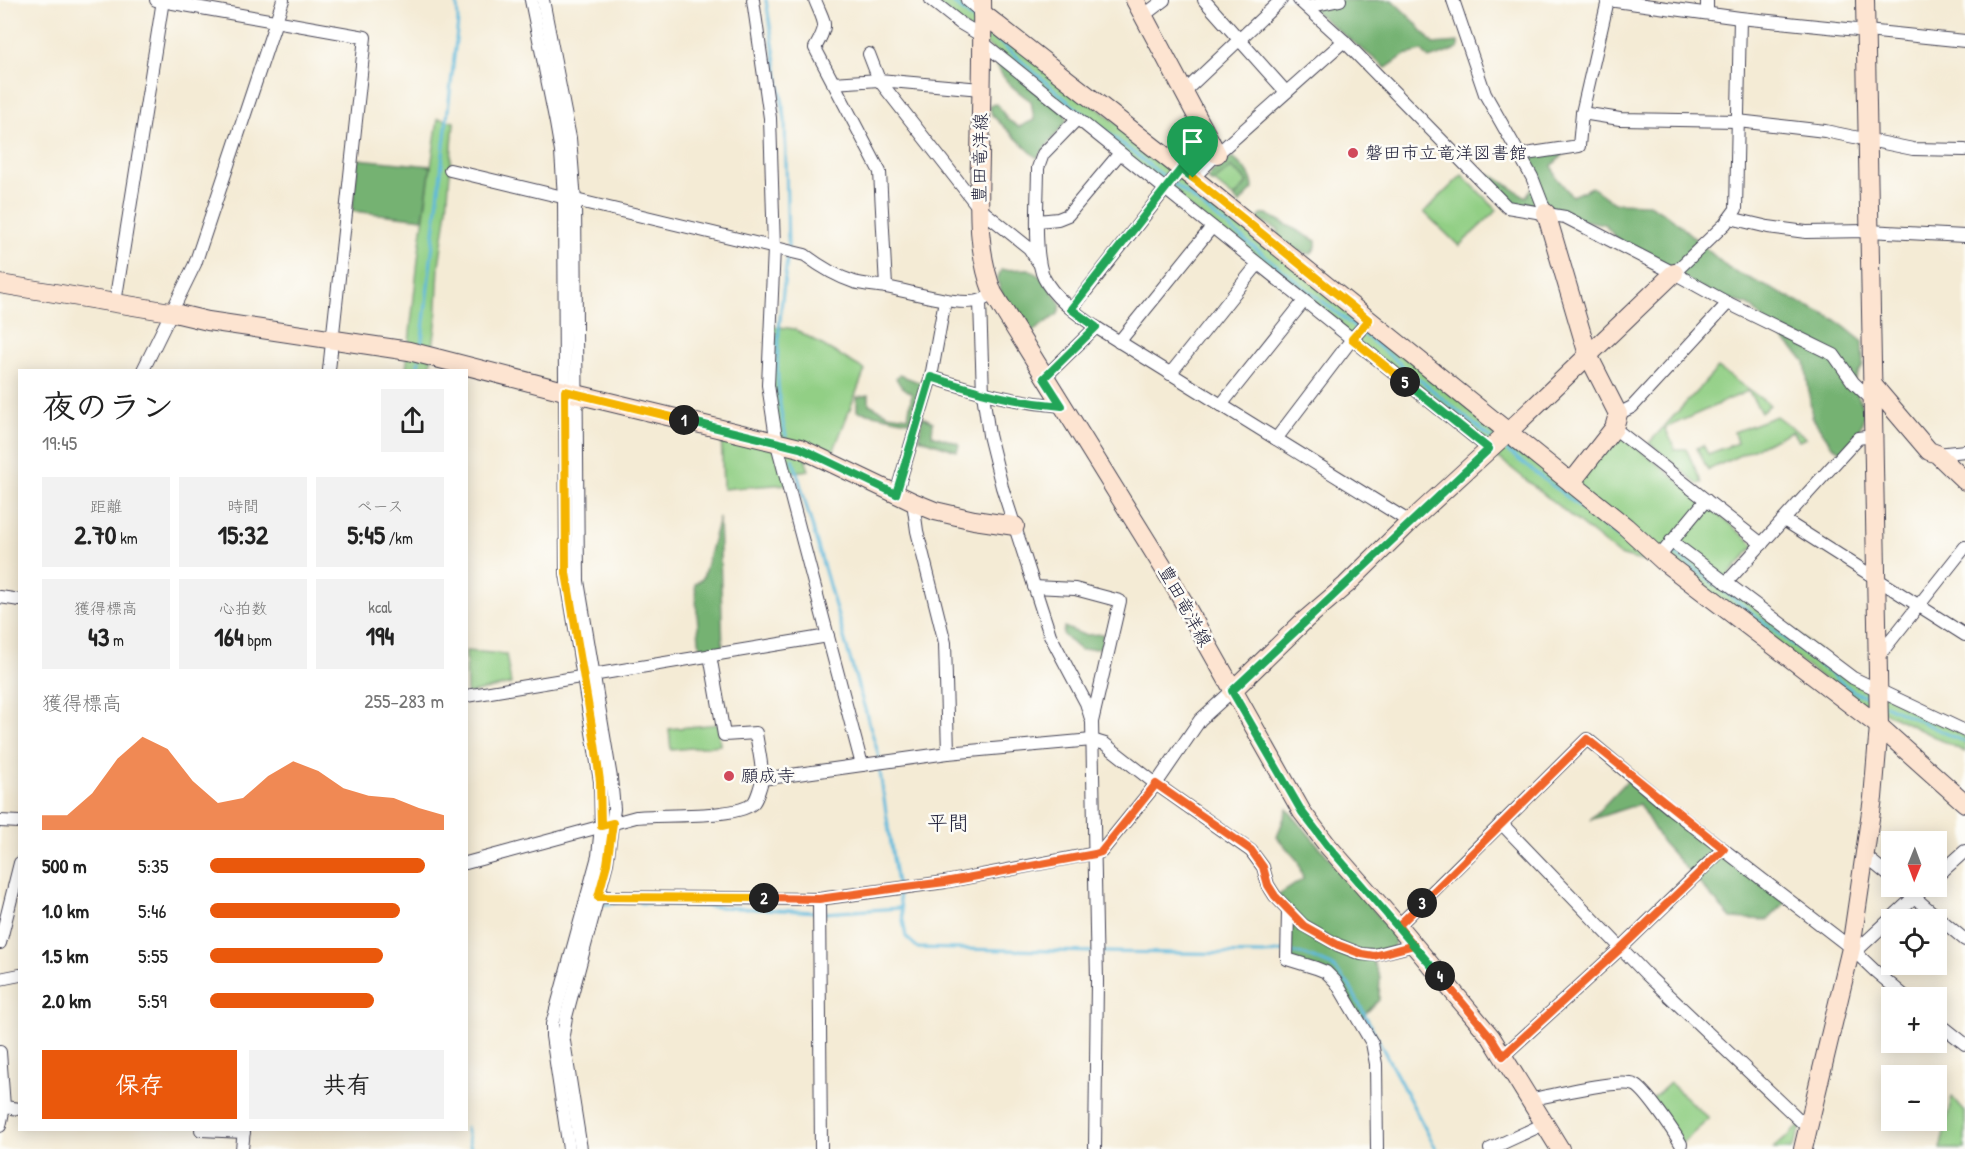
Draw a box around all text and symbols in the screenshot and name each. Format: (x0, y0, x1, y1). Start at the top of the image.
street label: 豊田竜洋線 (966, 113, 993, 203)
pin (1167, 116, 1218, 178)
icon: arrive (1176, 125, 1209, 158)
place label: 磐田市立竜洋図書館 (1365, 140, 1527, 165)
marker: 磐田市立竜洋図書館 (1346, 146, 1360, 160)
pin: 5 (1390, 367, 1420, 397)
text: 5 (1402, 371, 1408, 393)
text: 夜のラン (42, 384, 174, 428)
button: share (381, 389, 444, 452)
pin: 1 (669, 405, 699, 435)
text: 1 (681, 409, 687, 431)
text: 19:45 (42, 429, 77, 456)
text: 距離 (90, 495, 122, 517)
text: 時間 (227, 495, 259, 517)
text: ペース (356, 495, 404, 517)
text: 2.70 (74, 517, 117, 552)
text: 15:32 (218, 517, 268, 552)
text: 5:45 (347, 517, 385, 552)
text: km (117, 527, 138, 549)
text: /km (385, 527, 413, 549)
street label: 豊田竜洋線 (1153, 560, 1218, 651)
text: kcal (368, 596, 392, 618)
text: 獲得標高 (74, 597, 138, 619)
text: 心拍数 (219, 597, 267, 619)
text: 194 (366, 618, 394, 653)
text: 43 (88, 619, 109, 654)
text: 164 (214, 619, 244, 654)
text: m (109, 629, 124, 651)
text: bpm (244, 629, 272, 651)
text: 255–283 m (364, 687, 444, 714)
text: 獲得標高 (42, 689, 122, 716)
place label: 願成寺 (741, 763, 795, 788)
marker: 願成寺 (722, 769, 736, 783)
district label: 平間 (927, 808, 969, 837)
north arrow (1881, 831, 1947, 897)
map controls (1881, 831, 1947, 1131)
text: 500 m (42, 852, 87, 879)
text: 5:35 (138, 852, 169, 879)
pin: 2 (749, 883, 779, 913)
text: 2 (760, 887, 768, 909)
pin: 3 (1407, 888, 1437, 918)
text: 3 (1418, 892, 1426, 914)
text: 1.0 km (42, 897, 89, 924)
text: 5:46 (138, 897, 167, 924)
button: locate (1881, 909, 1947, 975)
text: 1.5 km (42, 942, 89, 969)
text: 5:55 (138, 942, 168, 969)
pin: 4 (1425, 961, 1455, 991)
text: 4 (1437, 965, 1443, 987)
text: 2.0 km (42, 987, 91, 1014)
text: 5:59 (138, 987, 167, 1014)
button: + (1881, 987, 1947, 1053)
button: 保存 (42, 1050, 237, 1119)
button: 共有 (249, 1050, 444, 1119)
button: − (1881, 1065, 1947, 1131)

